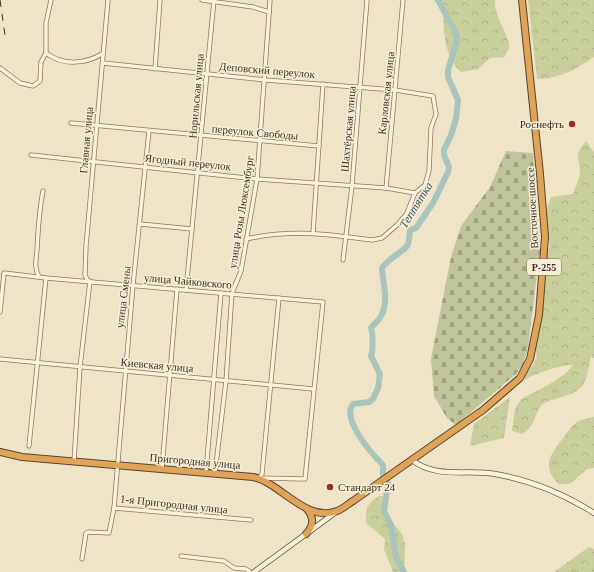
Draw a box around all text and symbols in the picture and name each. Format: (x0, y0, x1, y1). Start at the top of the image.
street label: Карловская улица (376, 51, 396, 135)
street label: Норильская улица (186, 53, 206, 139)
street label: Деповский переулок (219, 60, 316, 80)
street label: Шахтёрская улица (338, 85, 358, 173)
street label: Главная улица (77, 106, 95, 174)
place label: Роснефть (520, 118, 564, 130)
marker: Роснефть (567, 119, 577, 129)
street label: переулок Свободы (211, 122, 299, 142)
street label: Ягодный переулок (144, 152, 232, 173)
street label: улица Розы Люксембург (226, 154, 256, 269)
street label: Восточное шоссе (524, 167, 540, 249)
water label: Тептятка (396, 179, 436, 231)
road number: Р-255 (527, 259, 561, 275)
street label: улица Смены (113, 265, 133, 329)
street label: улица Чайковского (144, 271, 233, 291)
street label: Киевская улица (120, 356, 194, 374)
street label: Пригородная улица (149, 451, 241, 471)
place label: Стандарт 24 (338, 481, 396, 493)
marker: Стандарт 24 (325, 482, 335, 492)
street label: 1-я Пригородная улица (120, 492, 228, 516)

